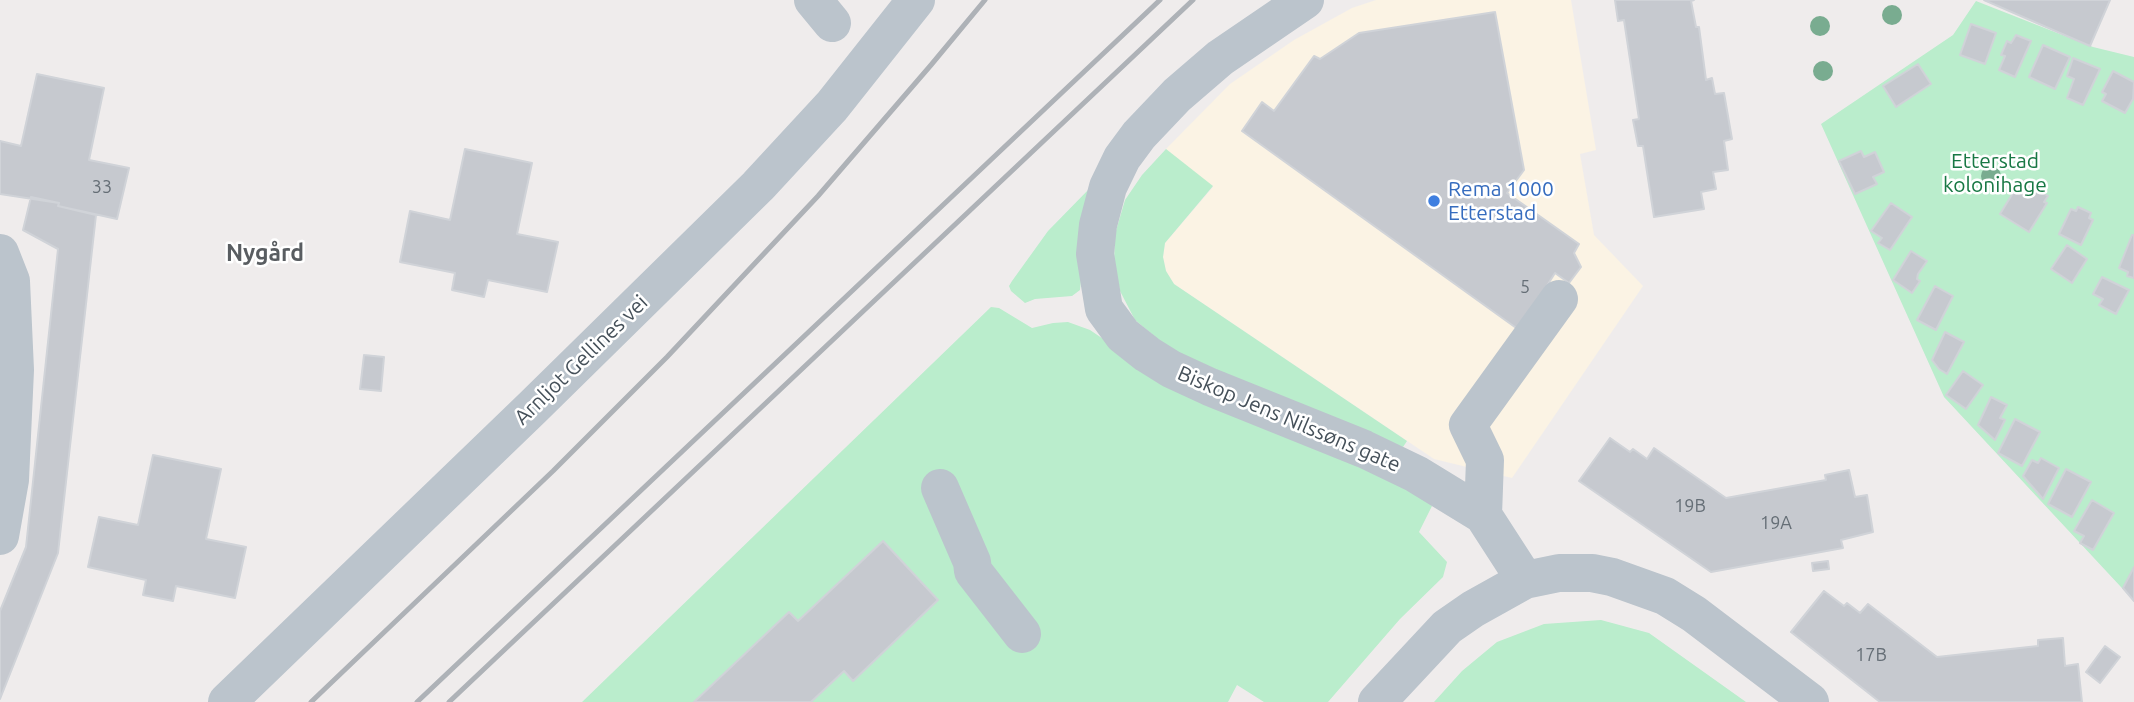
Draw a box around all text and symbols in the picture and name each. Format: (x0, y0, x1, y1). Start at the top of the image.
park label: Etterstad kolonihage (1943, 148, 2047, 198)
house number: 33 (92, 176, 112, 198)
place label: Rema 1000 Etterstad (1448, 176, 1554, 226)
marker: Rema 1000 Etterstad (1426, 193, 1442, 209)
district label: Nygård (226, 239, 304, 267)
house number: 5 (1520, 276, 1530, 298)
street label: Arnljot Gellines vei (509, 290, 653, 430)
street label: Biskop Jens Nilssøns gate (1174, 361, 1404, 477)
house number: 19B (1674, 495, 1706, 517)
house number: 19A (1760, 512, 1792, 534)
house number: 17B (1855, 644, 1887, 666)

